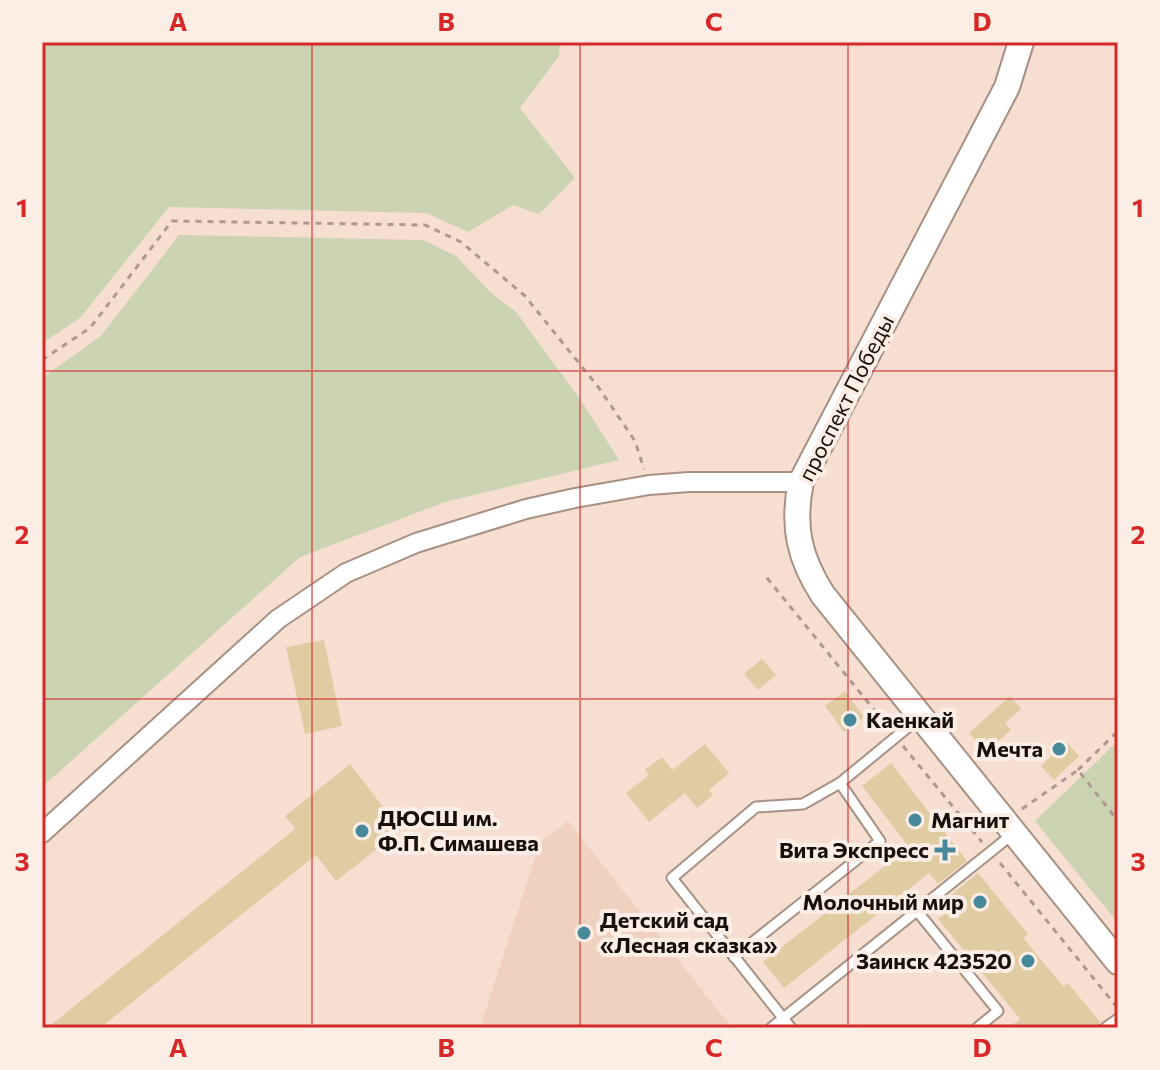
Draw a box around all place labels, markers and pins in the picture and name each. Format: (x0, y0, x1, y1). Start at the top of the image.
place label: Каенкай (866, 706, 954, 733)
marker: Каенкай (841, 711, 859, 729)
place label: Мечта (976, 735, 1043, 762)
marker: Мечта (1050, 740, 1068, 758)
place label: ДЮСШ им. Ф.П. Симашева (378, 804, 539, 856)
place label: Магнит (931, 806, 1010, 833)
marker: Магнит (906, 811, 924, 829)
marker: ДЮСШ им. Ф.П. Симашева (353, 822, 371, 840)
place label: Вита Экспресс (779, 836, 929, 863)
marker: Вита Экспресс (936, 841, 954, 859)
place label: Молочный мир (802, 888, 964, 915)
marker: Молочный мир (971, 893, 989, 911)
place label: Детский сад «Лесная сказка» (600, 906, 777, 958)
marker: Детский сад «Лесная сказка» (575, 924, 593, 942)
place label: Заинск 423520 (856, 947, 1012, 974)
marker: Заинск 423520 (1019, 952, 1037, 970)

